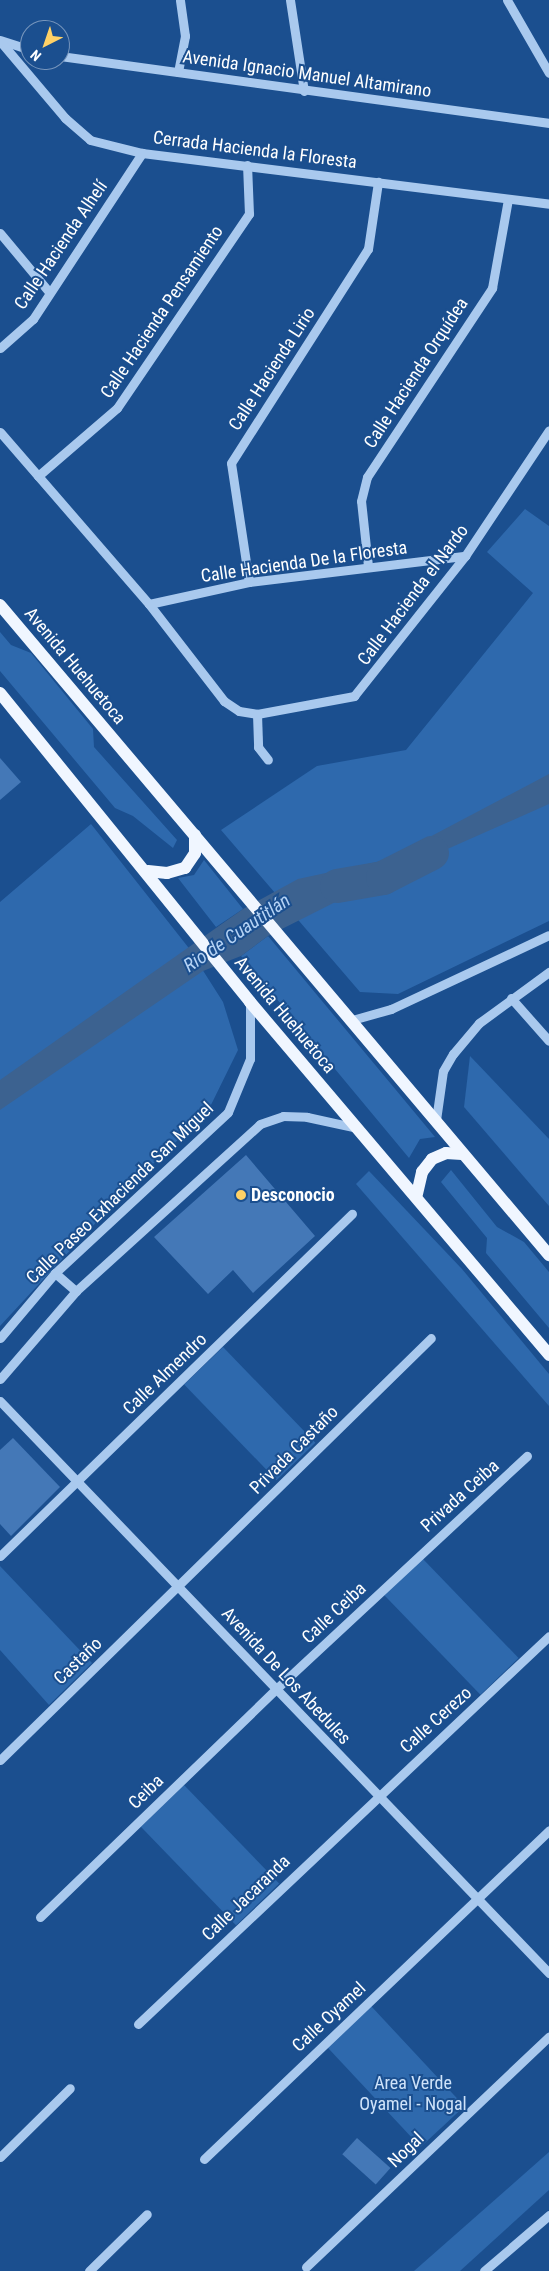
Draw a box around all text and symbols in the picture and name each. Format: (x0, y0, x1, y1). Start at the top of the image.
north arrow (20, 20, 70, 70)
street label: Avenida Ignacio Manuel Altamirano (181, 46, 433, 102)
text: N (27, 47, 44, 64)
street label: Cerrada Hacienda la Floresta (152, 127, 358, 173)
street label: Calle Hacienda Alhelí (10, 176, 112, 314)
street label: Calle Hacienda Pensamiento (96, 222, 228, 402)
street label: Calle Hacienda Orquídea (359, 294, 473, 452)
street label: Calle Hacienda Lirio (224, 304, 320, 434)
street label: Calle Hacienda el Nardo (353, 520, 473, 670)
street label: Calle Hacienda De la Floresta (199, 537, 409, 587)
street label: Avenida Huehuetoca (20, 603, 130, 729)
water label: Rio de Cuautitlán (179, 889, 295, 977)
street label: Avenida Huehuetoca (230, 952, 340, 1078)
street label: Calle Paseo Exhacienda San Miguel (22, 1098, 218, 1288)
place label: Desconocio (251, 1184, 335, 1206)
marker: Desconocio (235, 1189, 247, 1201)
street label: Calle Almendro (119, 1329, 211, 1419)
street label: Privada Castaño (245, 1401, 343, 1499)
street label: Privada Ceiba (416, 1455, 504, 1537)
street label: Calle Ceiba (297, 1578, 371, 1648)
street label: Avenida De Los Abedules (217, 1603, 355, 1749)
street label: Castaño (49, 1633, 107, 1689)
street label: Calle Cerezo (396, 1682, 476, 1758)
street label: Ceiba (124, 1770, 168, 1814)
street label: Calle Jacaranda (198, 1851, 294, 1945)
street label: Calle Oyamel (288, 1978, 370, 2056)
park label: Area Verde Oyamel - Nogal (359, 2073, 467, 2116)
street label: Nogal (383, 2128, 429, 2172)

